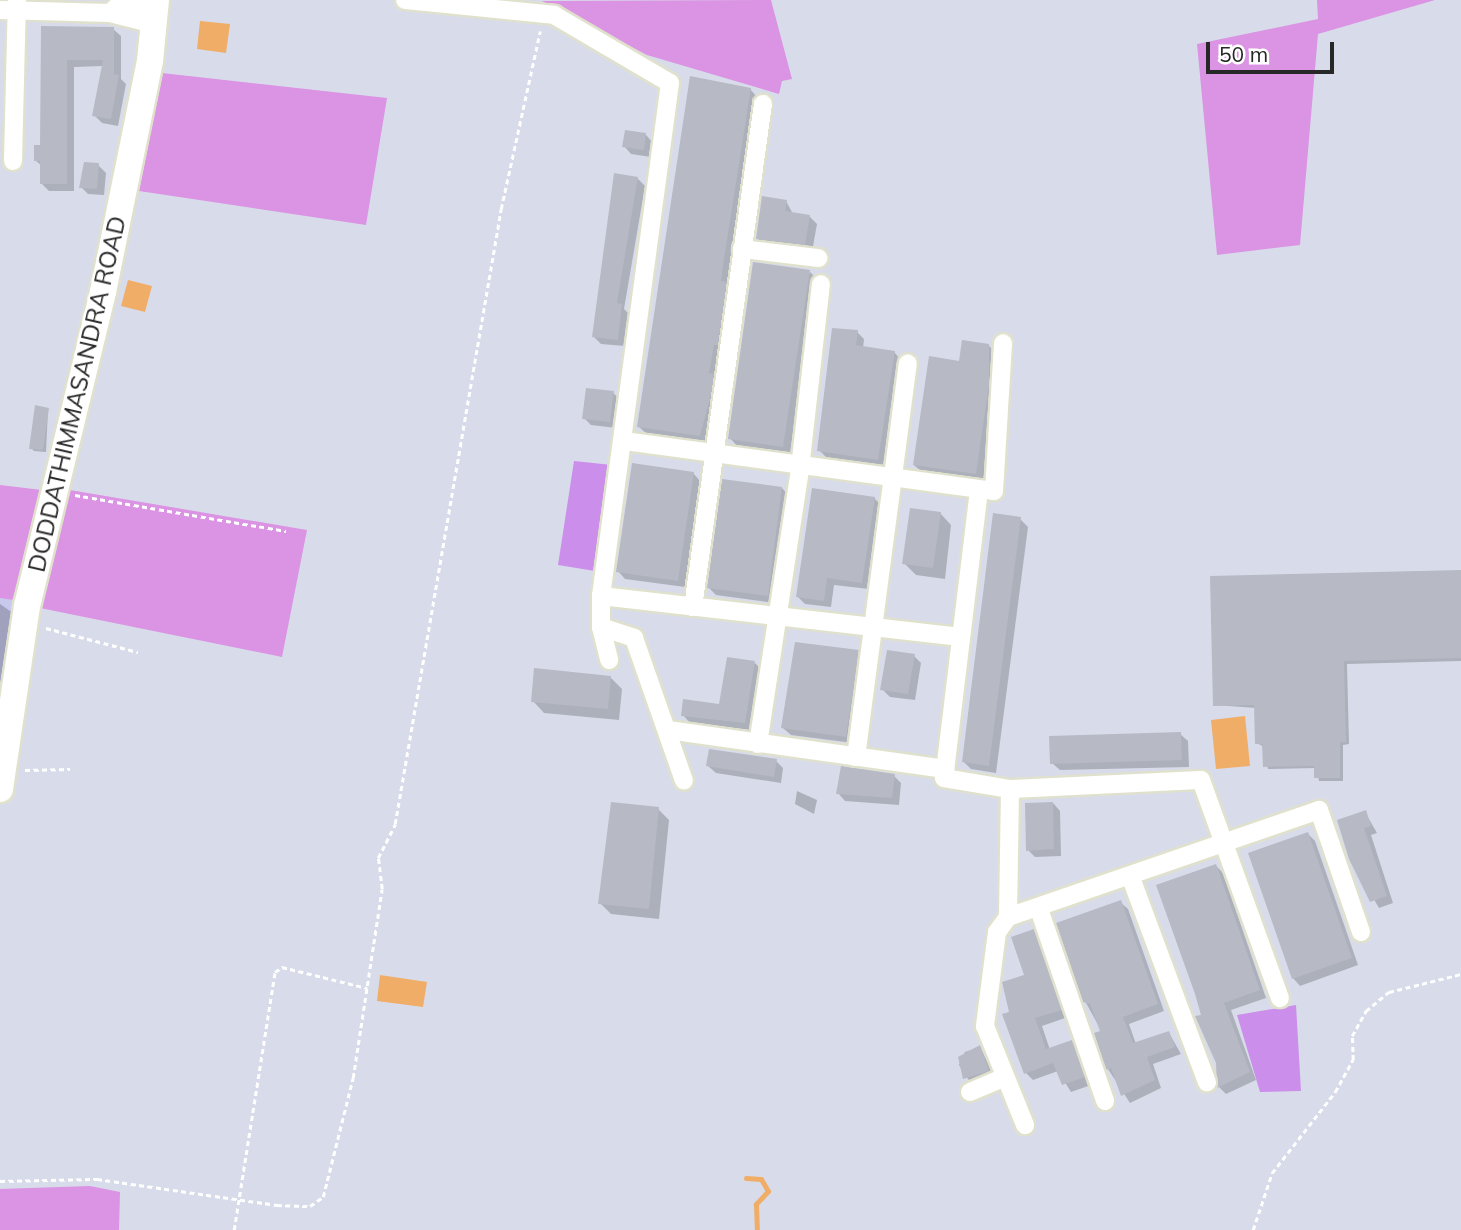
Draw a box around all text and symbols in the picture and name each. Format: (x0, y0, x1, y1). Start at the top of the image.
scale bar (1209, 28, 1337, 72)
text: 50 m (1219, 41, 1268, 67)
street label: DODDATHIMMASANDRA ROAD (22, 213, 132, 575)

